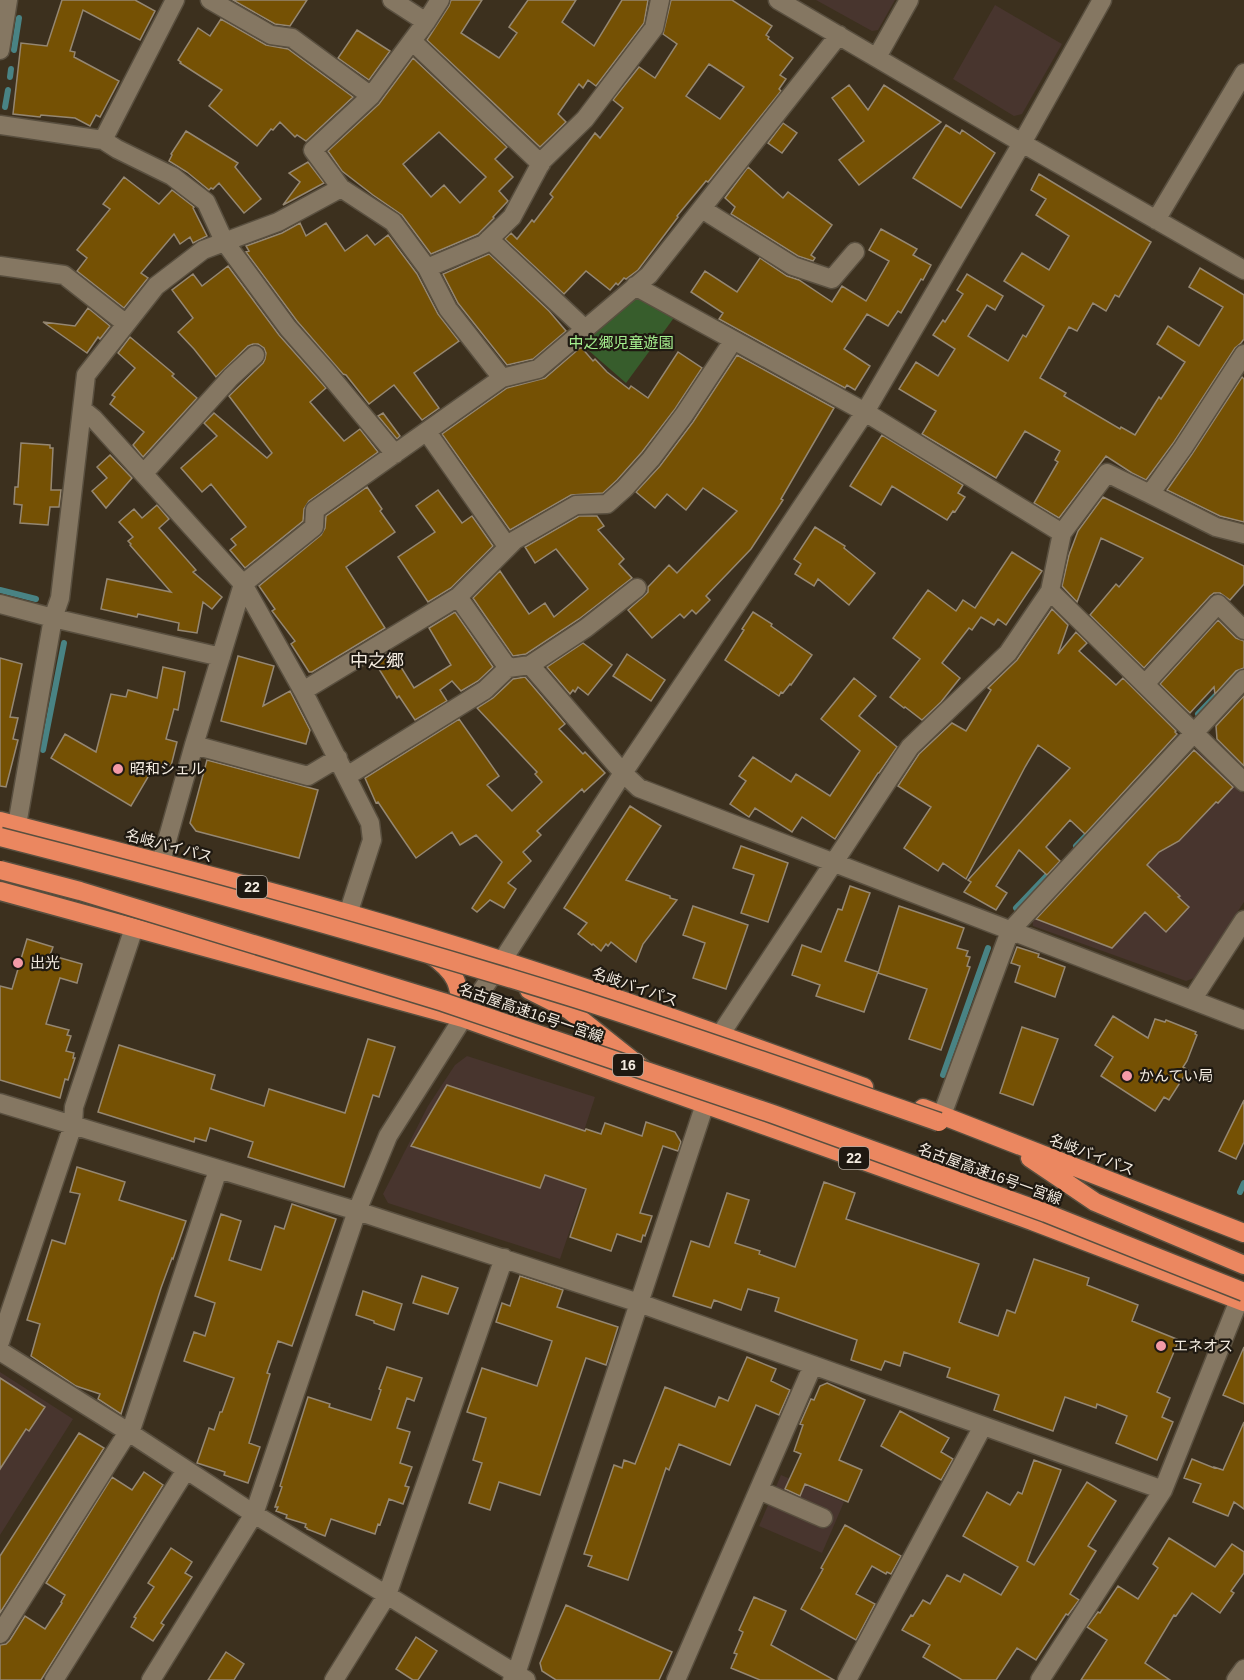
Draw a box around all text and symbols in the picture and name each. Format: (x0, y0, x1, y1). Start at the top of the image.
park label: 中之郷児童遊園 (568, 334, 674, 351)
district label: 中之郷 (350, 651, 404, 671)
place label: 昭和シェル (130, 760, 205, 777)
marker: 昭和シェル (111, 762, 125, 776)
street label: 名岐バイパス (124, 826, 215, 865)
road number: 22 (237, 876, 267, 898)
place label: 出光 (30, 954, 60, 971)
marker: 出光 (11, 956, 25, 970)
street label: 名岐バイパス (590, 964, 680, 1009)
street label: 名古屋高速16号一宮線 (457, 980, 606, 1045)
road number: 16 (613, 1054, 643, 1076)
place label: かんてい局 (1139, 1067, 1213, 1084)
marker: かんてい局 (1120, 1069, 1134, 1083)
street label: 名岐バイパス (1047, 1131, 1137, 1179)
street label: 名古屋高速16号一宮線 (916, 1140, 1064, 1207)
road number: 22 (839, 1147, 869, 1169)
place label: エネオス (1173, 1337, 1233, 1354)
marker: エネオス (1154, 1339, 1168, 1353)

